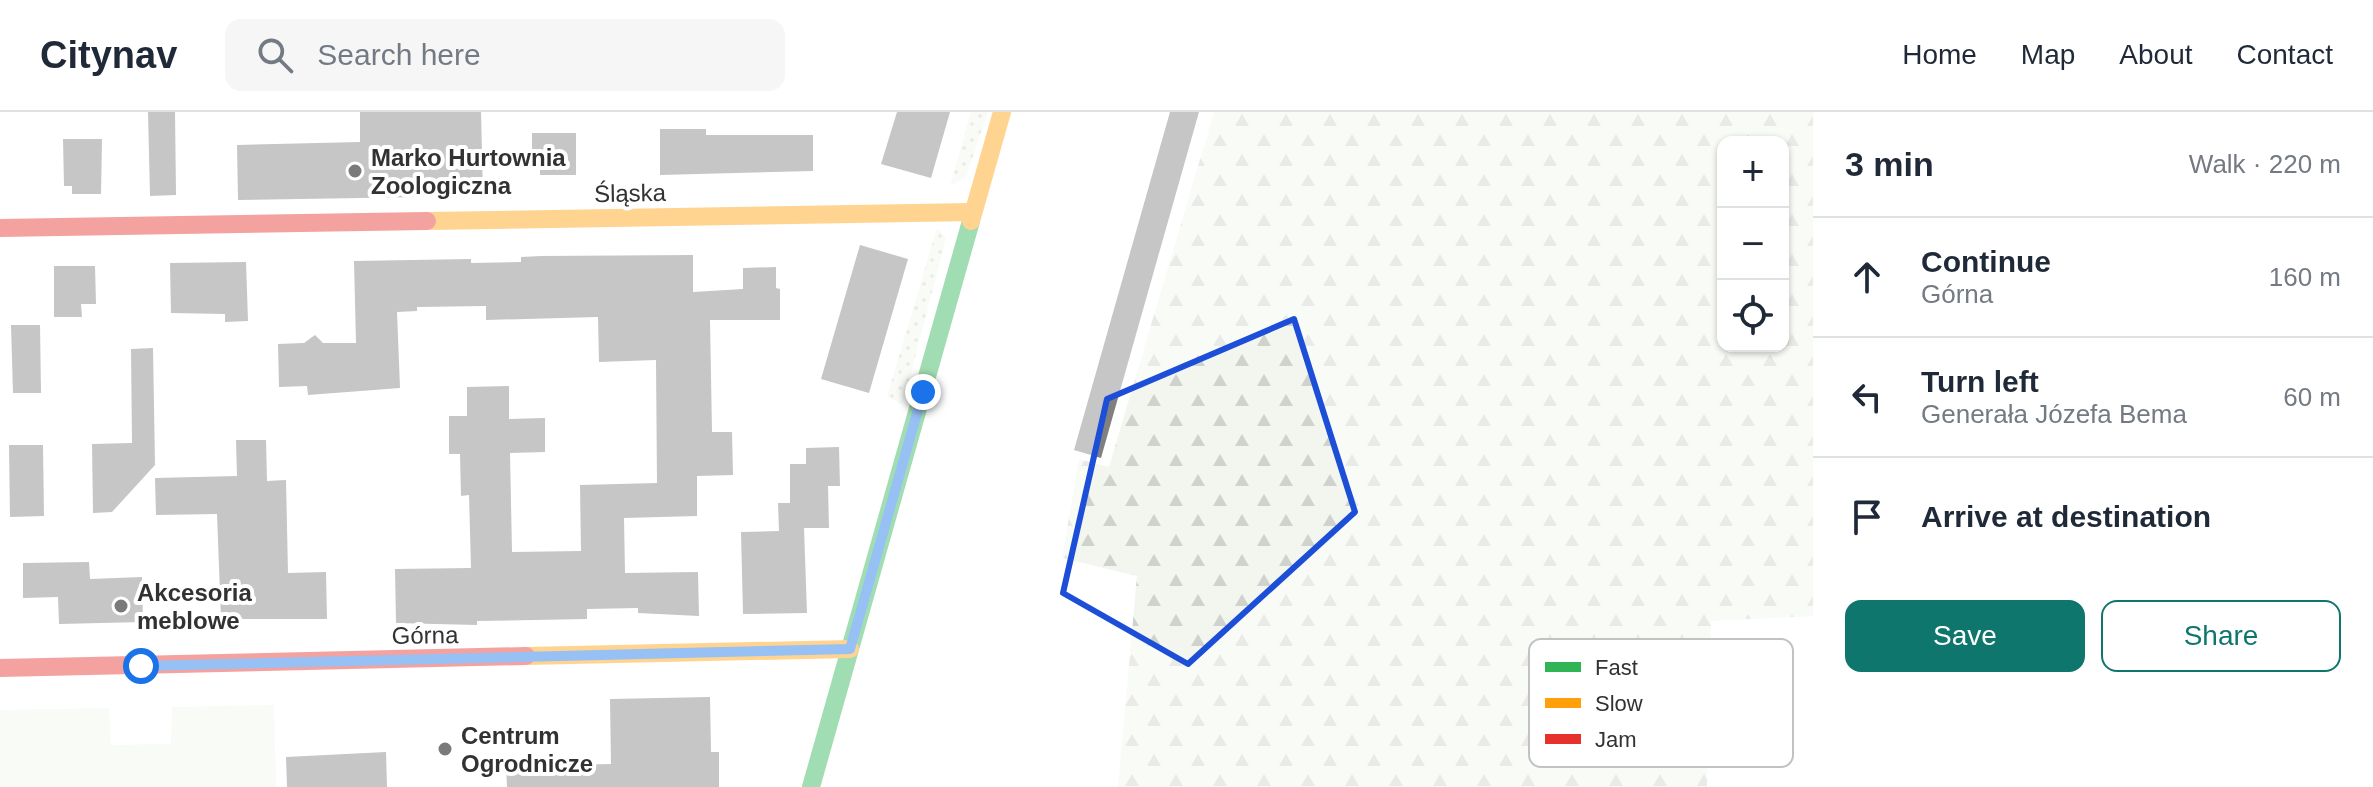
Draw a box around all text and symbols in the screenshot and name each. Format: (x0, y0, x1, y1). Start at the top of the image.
search box (225, 19, 785, 91)
icon: search (253, 33, 297, 77)
text: Citynav (40, 34, 177, 76)
text: Search here (317, 38, 481, 71)
text: Home (1902, 39, 1977, 70)
text: Map (2021, 39, 2075, 70)
text: About (2119, 39, 2193, 70)
text: Contact (2237, 39, 2333, 70)
map controls (1717, 136, 1789, 352)
button: + (1717, 136, 1789, 208)
place label: Marko Hurtownia Zoologiczna (371, 144, 566, 199)
text: 3 min (1845, 145, 1934, 183)
text: Walk · 220 m (2189, 149, 2341, 179)
marker: Marko Hurtownia Zoologiczna (346, 162, 364, 180)
street label: Śląska (594, 179, 667, 207)
button: − (1717, 208, 1789, 280)
text: Continue (1921, 245, 2051, 278)
icon: ahead (1845, 255, 1889, 299)
text: 160 m (2269, 262, 2341, 292)
text: Górna (1921, 279, 1993, 309)
button: locate (1717, 280, 1789, 352)
text: Turn left (1921, 365, 2039, 398)
route end (905, 374, 941, 410)
icon: left (1845, 375, 1889, 419)
text: 60 m (2283, 382, 2341, 412)
text: Generała Józefa Bema (1921, 399, 2187, 429)
icon: arrive (1845, 495, 1889, 539)
text: Arrive at destination (1921, 500, 2211, 533)
place label: Akcesoria meblowe (137, 579, 252, 634)
marker: Akcesoria meblowe (112, 597, 130, 615)
button: Save (1845, 600, 2085, 672)
button: Share (2101, 600, 2341, 672)
street label: Górna (391, 621, 459, 649)
legend (1529, 639, 1793, 767)
route start (123, 648, 159, 684)
text: Fast (1595, 655, 1638, 680)
text: Slow (1595, 691, 1643, 716)
place label: Centrum Ogrodnicze (461, 722, 593, 777)
text: Jam (1595, 727, 1637, 752)
marker: Centrum Ogrodnicze (436, 740, 454, 758)

